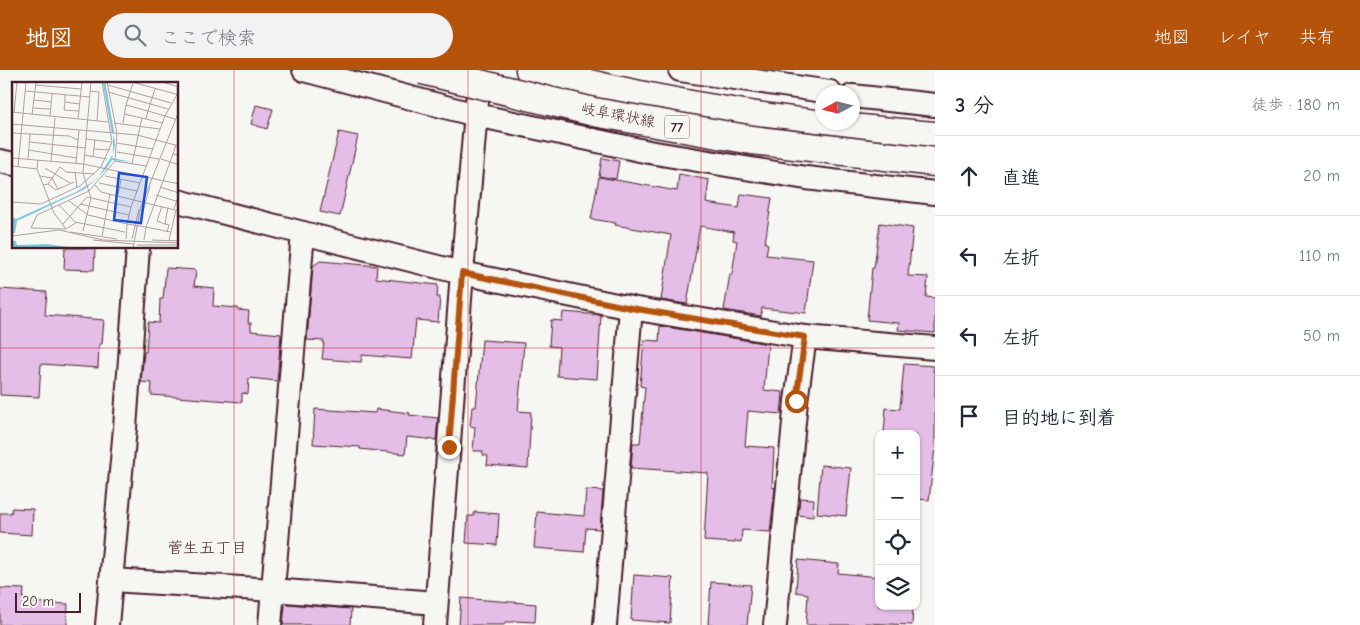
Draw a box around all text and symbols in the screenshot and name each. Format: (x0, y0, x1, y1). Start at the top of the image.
search box (103, 13, 453, 58)
icon: search (121, 21, 149, 49)
text: 地図 (25, 24, 73, 52)
text: ここで検索 (161, 27, 256, 49)
text: 地図 (1154, 27, 1190, 48)
text: レイヤ (1218, 27, 1271, 48)
text: 共有 (1299, 27, 1335, 48)
inset map (12, 82, 179, 249)
north arrow (815, 85, 860, 130)
text: 3 分 (955, 93, 994, 117)
text: 徒歩 · 180 m (1252, 96, 1340, 114)
street label: 岐阜環状線 (579, 99, 657, 131)
road number: 77 (664, 116, 690, 138)
icon: ahead (955, 162, 983, 190)
text: 直進 (1002, 167, 1040, 189)
text: 20 m (1303, 167, 1340, 185)
icon: left (955, 242, 983, 270)
text: 左折 (1002, 247, 1040, 269)
text: 110 m (1299, 247, 1340, 265)
icon: left (955, 322, 983, 350)
text: 左折 (1002, 327, 1040, 349)
text: 50 m (1303, 327, 1340, 345)
route start (785, 390, 808, 413)
icon: arrive (955, 402, 983, 430)
text: 目的地に到着 (1002, 407, 1116, 429)
map controls (875, 430, 920, 610)
button: + (875, 430, 920, 475)
route end (438, 436, 461, 459)
button: − (875, 475, 920, 520)
button: locate (875, 520, 920, 565)
district label: 菅生五丁目 (167, 539, 247, 557)
button: layers (875, 565, 920, 610)
scale bar (15, 590, 81, 613)
text: 20 m (22, 593, 54, 610)

